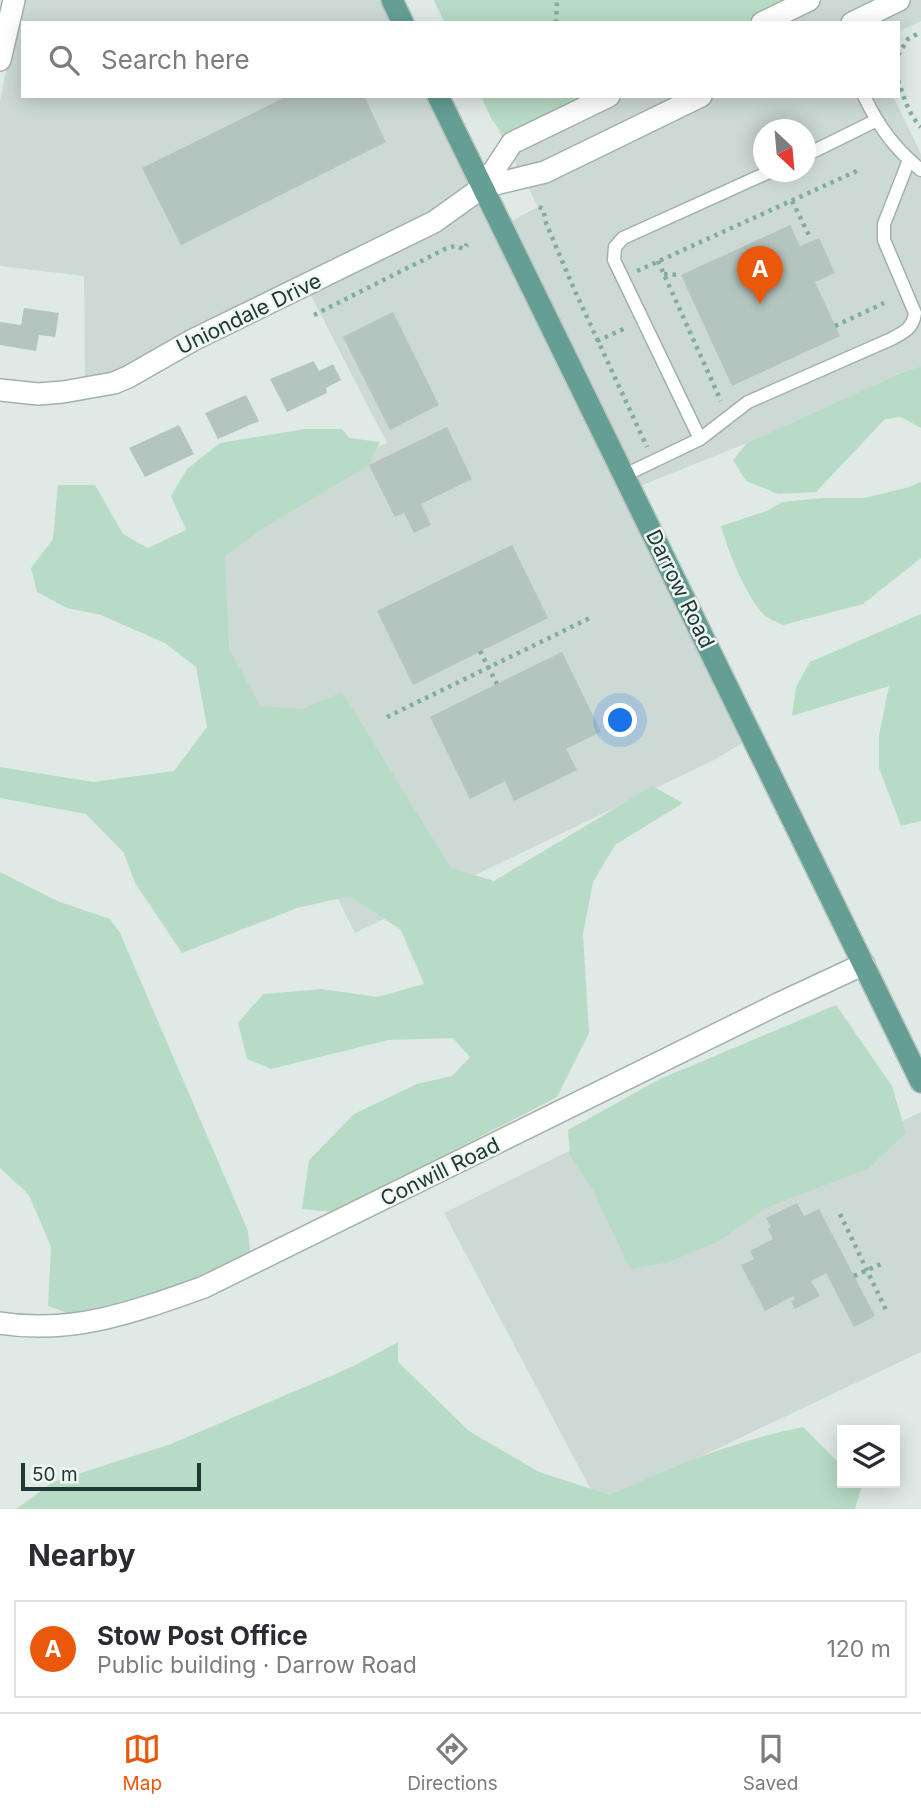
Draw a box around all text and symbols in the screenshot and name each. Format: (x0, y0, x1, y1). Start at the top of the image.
search box (21, 21, 900, 98)
icon: search (45, 41, 83, 79)
text: Search here (101, 44, 250, 75)
north arrow (753, 119, 816, 182)
pin: A (737, 246, 783, 304)
street label: Uniondale Drive (172, 268, 325, 359)
street label: Darrow Road (641, 525, 720, 652)
your location (603, 703, 637, 737)
street label: Conwill Road (376, 1132, 503, 1211)
map controls (837, 1425, 900, 1488)
button: layers (837, 1425, 900, 1488)
scale bar (21, 1460, 201, 1492)
text: 50 m (32, 1463, 78, 1486)
text: Nearby (28, 1537, 136, 1573)
text: Stow Post Office (97, 1620, 308, 1651)
text: A (44, 1635, 62, 1663)
text: 120 m (826, 1635, 891, 1663)
text: Public building · Darrow Road (97, 1651, 417, 1679)
tab: Map (123, 1730, 162, 1795)
tab: Directions (407, 1730, 498, 1795)
tab: Saved (743, 1730, 798, 1795)

